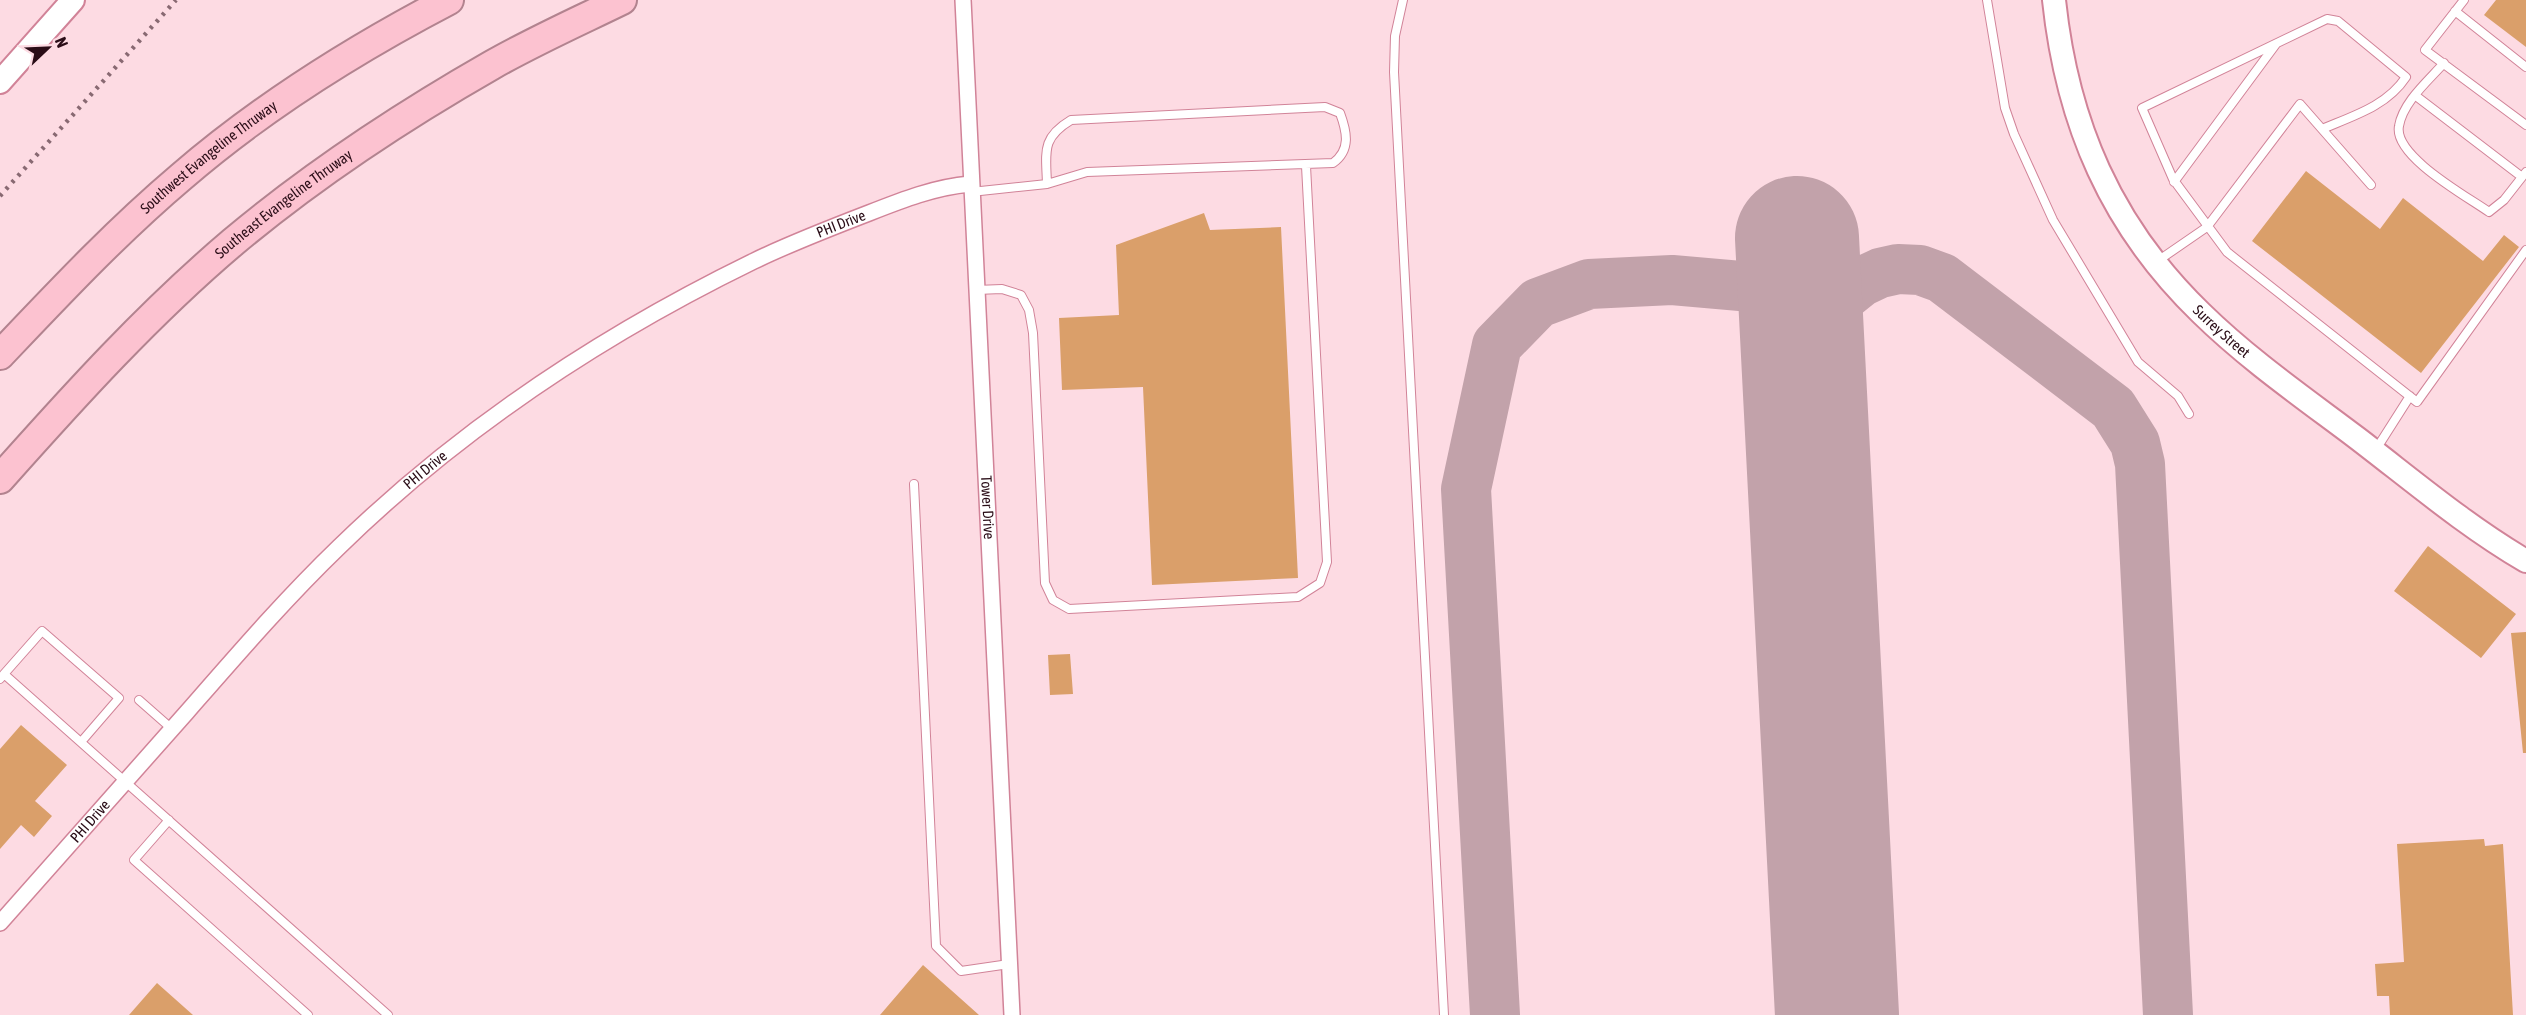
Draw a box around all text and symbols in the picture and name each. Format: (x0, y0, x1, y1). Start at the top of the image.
north arrow (18, 18, 78, 78)
text: N (52, 34, 72, 50)
street label: Southwest Evangeline Thruway (137, 97, 280, 217)
street label: Southeast Evangeline Thruway (211, 146, 355, 262)
street label: PHI Drive (814, 206, 868, 241)
street label: Surrey Street (2190, 301, 2254, 361)
street label: PHI Drive (400, 447, 450, 492)
street label: Tower Drive (978, 475, 998, 540)
street label: PHI Drive (66, 796, 113, 846)

